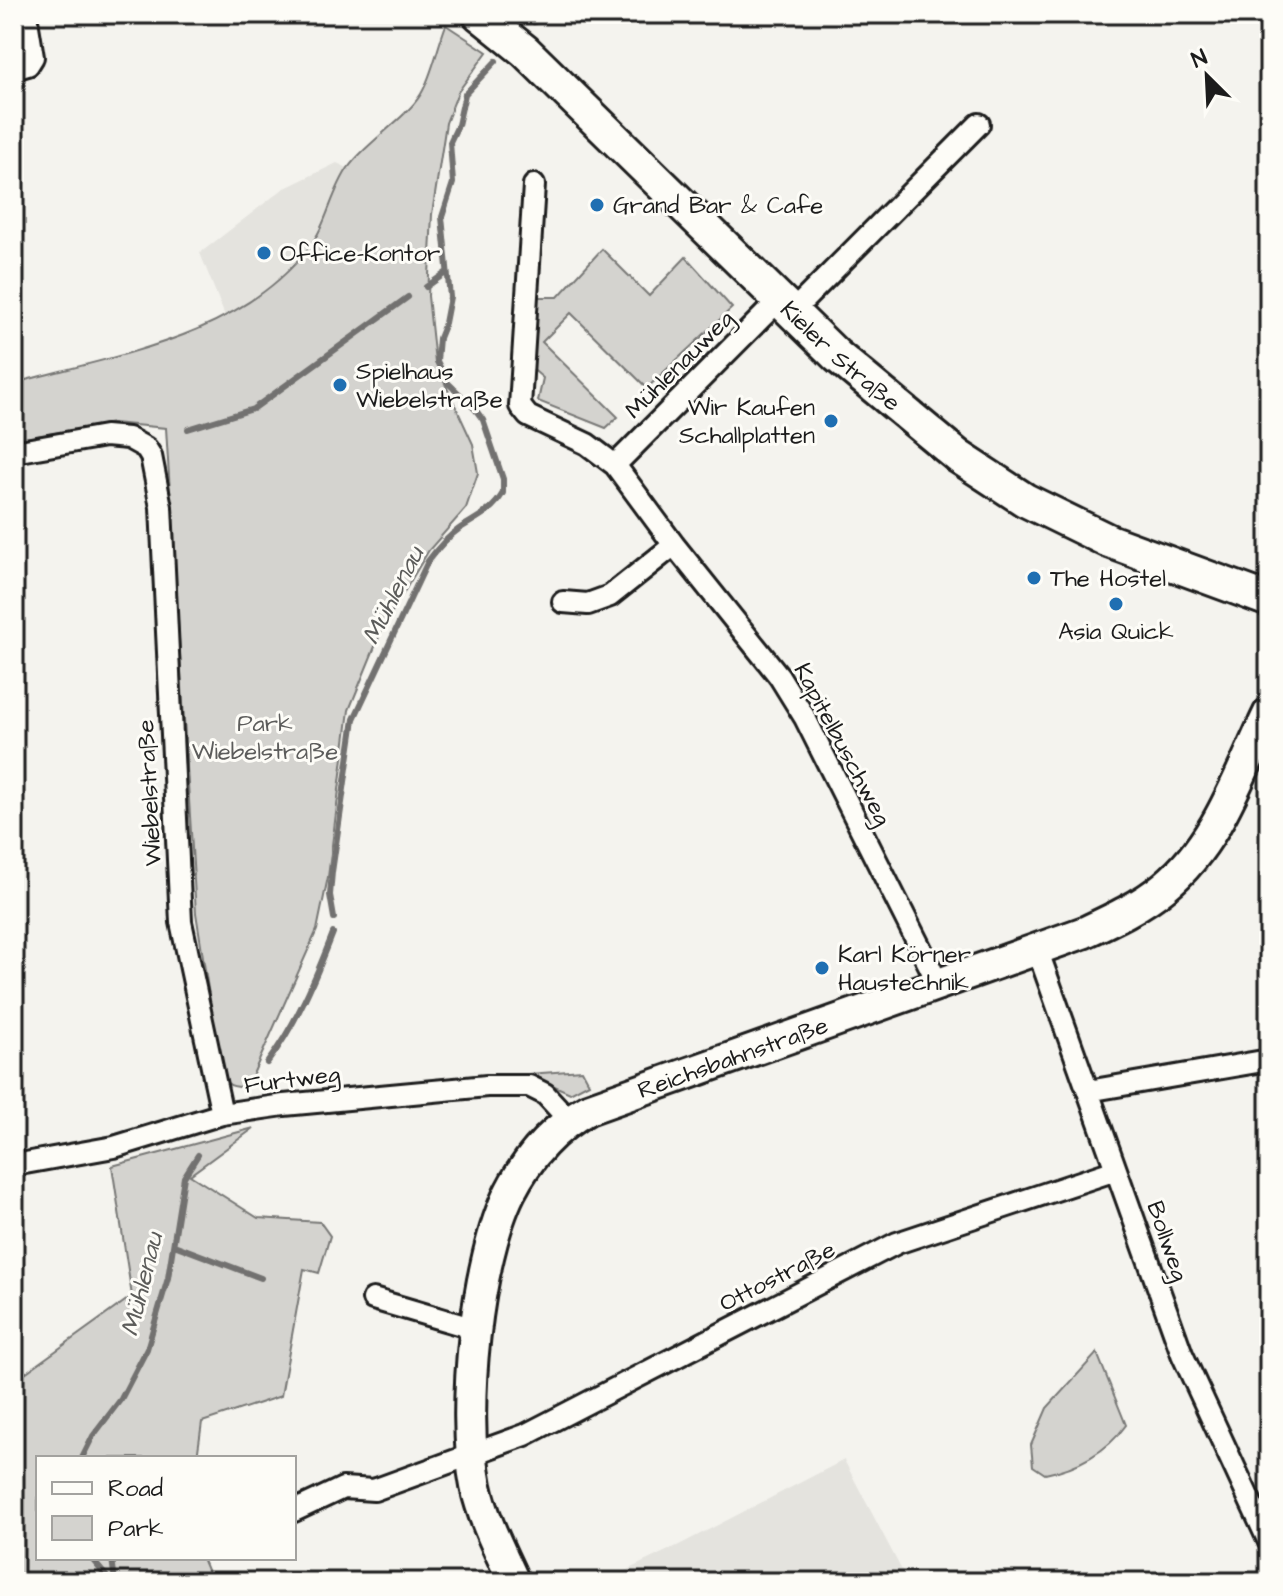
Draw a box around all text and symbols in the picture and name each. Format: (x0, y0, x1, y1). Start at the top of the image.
north arrow (1167, 36, 1247, 116)
text: N (1187, 42, 1212, 76)
place label: Grand Bar & Cafe (613, 189, 823, 223)
marker: Grand Bar & Cafe (588, 196, 606, 214)
place label: Office-Kontor (280, 237, 440, 271)
marker: Office-Kontor (255, 244, 273, 262)
street label: Kieler Straße (772, 293, 908, 420)
street label: Mühlenauweg (618, 303, 743, 428)
place label: Spielhaus Wiebelstraße (356, 355, 503, 417)
marker: Spielhaus Wiebelstraße (331, 376, 349, 394)
place label: Wir Kaufen Schallplatten (679, 391, 815, 453)
marker: Wir Kaufen Schallplatten (822, 412, 840, 430)
water label: Mühlenau (353, 539, 434, 650)
place label: The Hostel (1050, 562, 1166, 596)
marker: The Hostel (1025, 569, 1043, 587)
marker: Asia Quick (1107, 595, 1125, 613)
place label: Asia Quick (1058, 615, 1174, 649)
street label: Kapitelbuschweg (784, 657, 899, 832)
park label: Park Wiebelstraße (192, 707, 338, 769)
street label: Wiebelstraße (129, 719, 171, 867)
place label: Karl Körner Haustechnik (838, 938, 971, 1000)
marker: Karl Körner Haustechnik (813, 959, 831, 977)
street label: Reichsbahnstraße (633, 1009, 833, 1108)
street label: Furtweg (242, 1057, 342, 1104)
street label: Bollweg (1137, 1197, 1197, 1286)
water label: Mühlenau (112, 1227, 173, 1340)
street label: Ottostraße (713, 1233, 841, 1321)
legend (36, 1456, 296, 1560)
text: Road (108, 1472, 163, 1506)
text: Park (108, 1512, 164, 1546)

